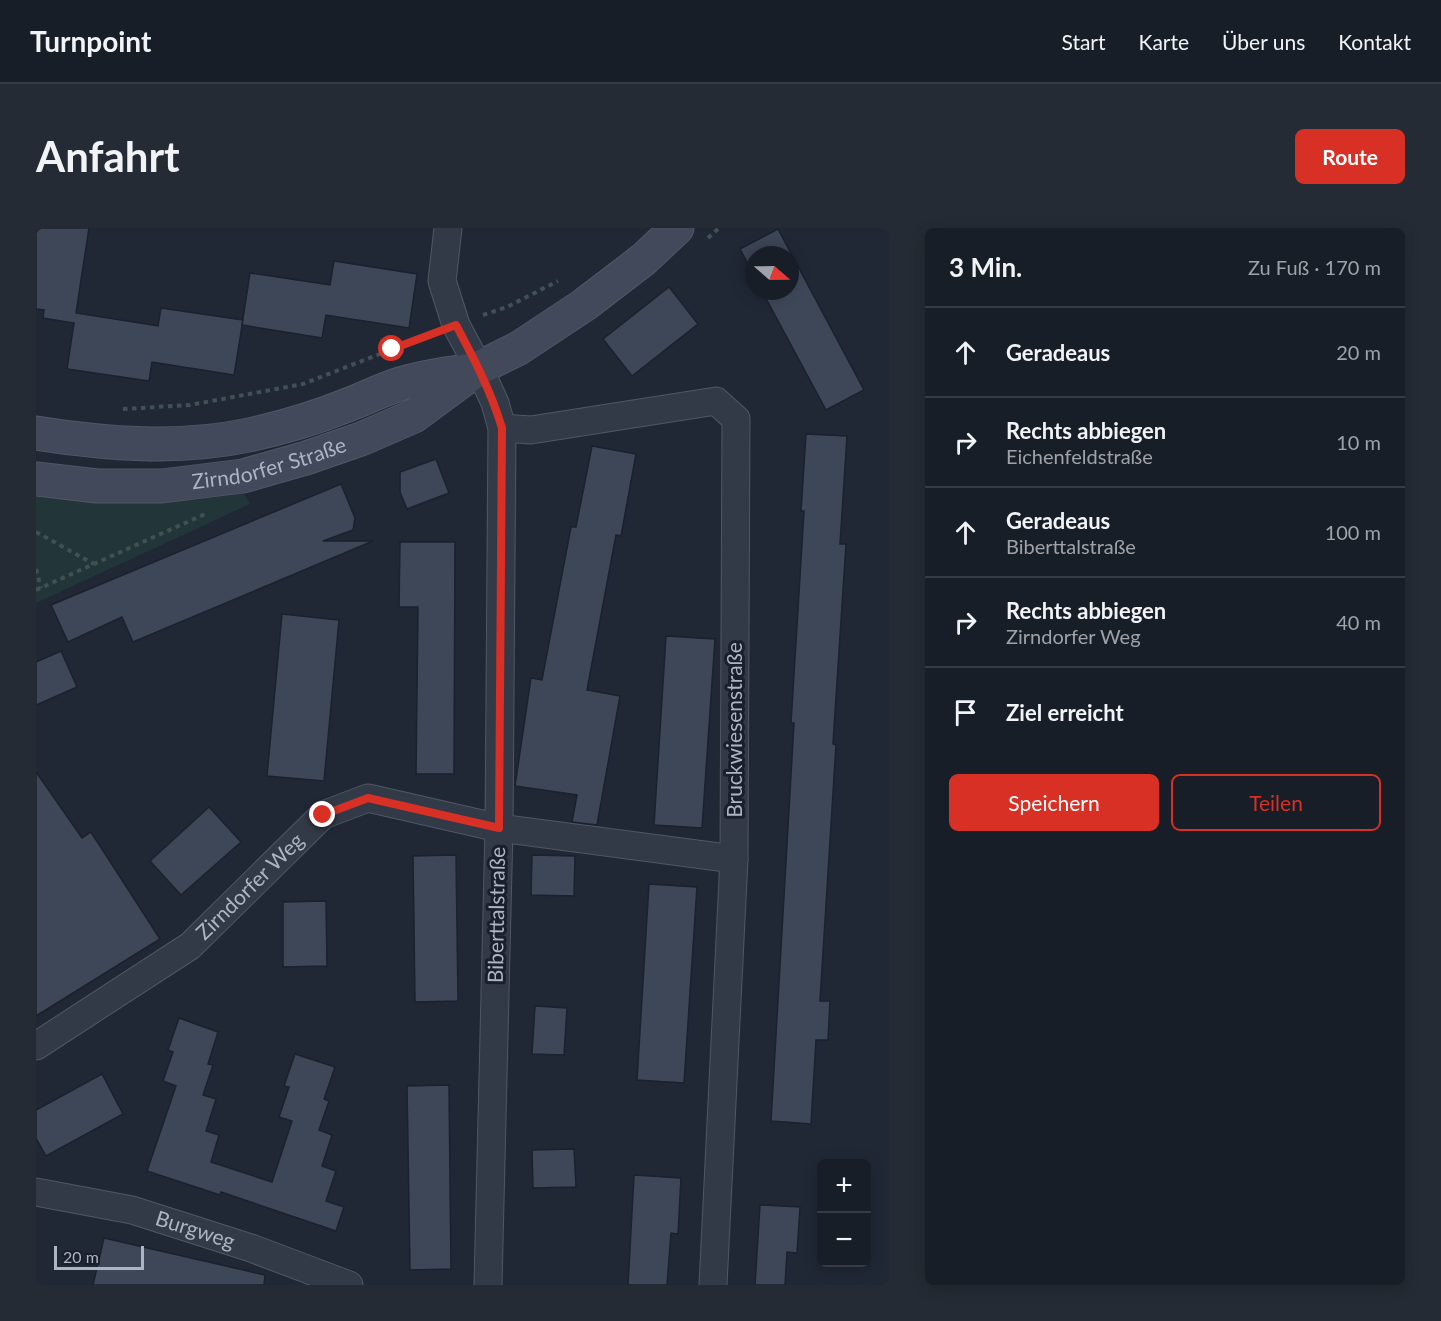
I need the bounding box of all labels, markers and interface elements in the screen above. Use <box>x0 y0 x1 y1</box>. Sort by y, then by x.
text: Turnpoint <box>30 24 151 58</box>
text: Start <box>1061 29 1106 54</box>
text: Karte <box>1139 29 1189 54</box>
text: Über uns <box>1222 29 1305 54</box>
text: Kontakt <box>1338 29 1411 54</box>
button: Route <box>1295 129 1405 184</box>
text: Anfahrt <box>36 131 180 181</box>
north arrow <box>745 246 799 300</box>
text: 3 Min. <box>949 251 1022 283</box>
text: Zu Fuß · 170 m <box>1248 255 1381 279</box>
route start <box>378 335 404 361</box>
icon: ahead <box>949 336 982 369</box>
text: Geradeaus <box>1006 339 1110 366</box>
text: 20 m <box>1336 340 1381 364</box>
text: Rechts abbiegen <box>1006 417 1166 444</box>
icon: right <box>949 426 982 459</box>
text: 10 m <box>1336 430 1381 454</box>
street label: Zirndorfer Straße <box>190 431 349 493</box>
text: Eichenfeldstraße <box>1006 444 1153 468</box>
text: Geradeaus <box>1006 507 1110 534</box>
icon: ahead <box>949 516 982 549</box>
text: 100 m <box>1325 520 1381 544</box>
text: Biberttalstraße <box>1006 534 1136 558</box>
text: Rechts abbiegen <box>1006 597 1166 624</box>
icon: right <box>949 606 982 639</box>
text: 40 m <box>1336 610 1381 634</box>
text: Zirndorfer Weg <box>1006 624 1141 648</box>
street label: Bruckwiesenstraße <box>721 642 746 818</box>
icon: arrive <box>949 696 982 729</box>
text: Ziel erreicht <box>1006 699 1124 726</box>
button: Speichern <box>949 774 1159 831</box>
button: Teilen <box>1171 774 1381 831</box>
route end <box>309 801 335 827</box>
street label: Zirndorfer Weg <box>190 827 308 944</box>
street label: Biberttalstraße <box>482 847 509 983</box>
map controls <box>817 1159 871 1267</box>
button: + <box>817 1159 871 1213</box>
street label: Burgweg <box>153 1204 238 1253</box>
button: − <box>817 1213 871 1267</box>
scale bar <box>54 1243 144 1270</box>
text: 20 m <box>63 1247 99 1266</box>

